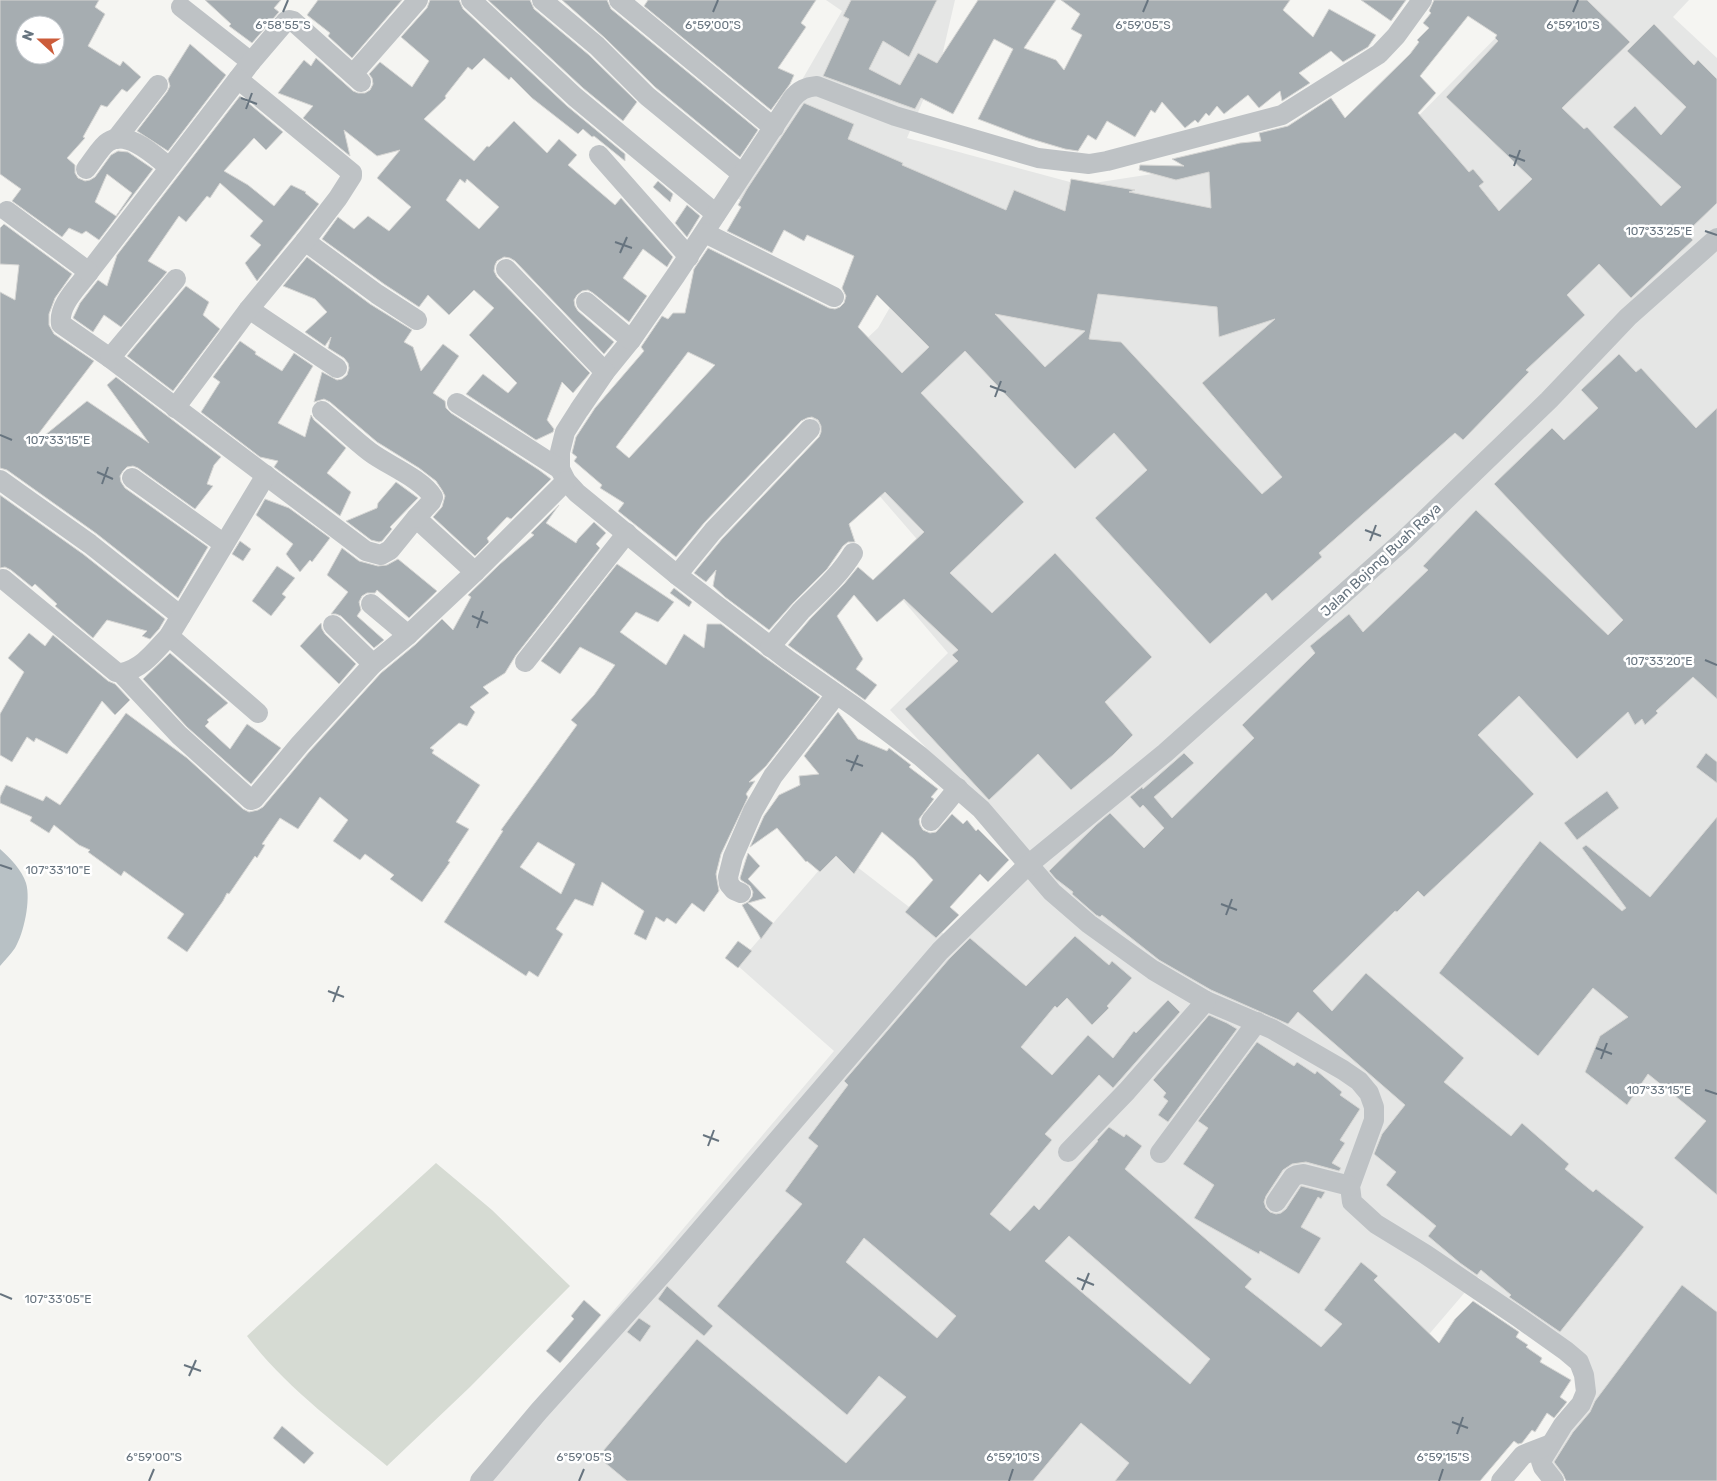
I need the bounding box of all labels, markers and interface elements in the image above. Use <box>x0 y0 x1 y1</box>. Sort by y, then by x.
north arrow <box>15 15 65 65</box>
text: 6°58'55"S <box>255 18 311 32</box>
text: 6°59'00"S <box>685 18 741 32</box>
text: 6°59'05"S <box>1115 18 1171 32</box>
text: 6°59'10"S <box>1546 18 1600 32</box>
text: N <box>19 28 38 43</box>
text: 107°33'25"E <box>1626 224 1692 238</box>
text: 107°33'15"E <box>26 433 90 447</box>
street label: Jalan Bojong Buah Raya <box>1317 500 1445 620</box>
text: 107°33'20"E <box>1625 654 1693 668</box>
text: 107°33'10"E <box>25 863 91 877</box>
text: 107°33'15"E <box>1627 1083 1691 1097</box>
text: 107°33'05"E <box>24 1292 92 1306</box>
text: 6°59'00"S <box>126 1450 182 1464</box>
text: 6°59'05"S <box>556 1450 612 1464</box>
text: 6°59'10"S <box>986 1450 1040 1464</box>
text: 6°59'15"S <box>1417 1450 1469 1464</box>

